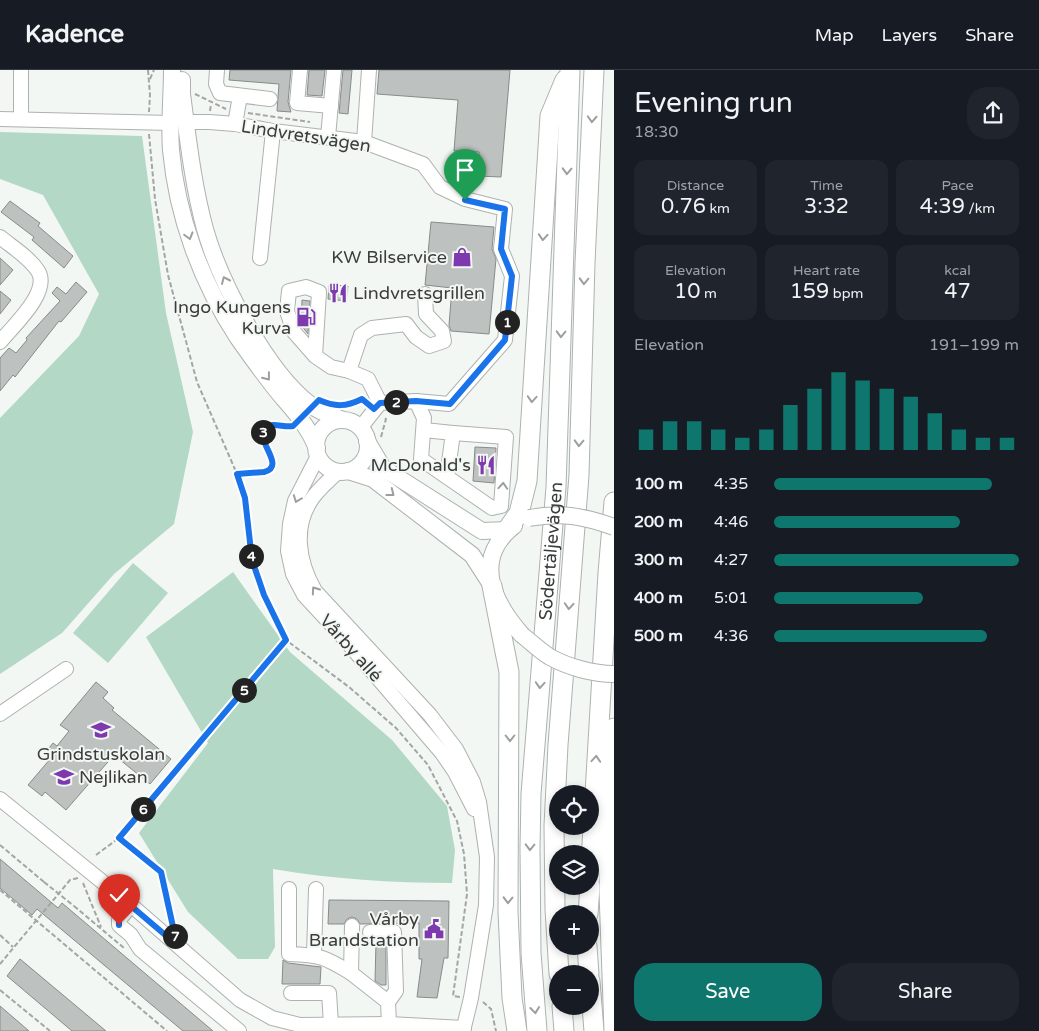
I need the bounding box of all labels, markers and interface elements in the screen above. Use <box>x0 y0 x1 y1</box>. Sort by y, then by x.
text: Kadence <box>25 20 124 49</box>
text: Map <box>815 24 854 46</box>
text: Layers <box>882 24 937 46</box>
text: Share <box>965 24 1014 46</box>
text: Evening run <box>634 86 793 120</box>
button: share <box>967 87 1019 139</box>
street label: Lindvretsvägen <box>240 115 372 157</box>
one-way arrow <box>586 115 597 123</box>
text: 18:30 <box>634 122 678 142</box>
pin <box>444 149 486 200</box>
icon: arrive <box>451 156 479 184</box>
one-way arrow <box>561 167 572 175</box>
text: Distance <box>667 177 724 194</box>
text: Time <box>810 177 843 194</box>
text: Pace <box>941 177 974 194</box>
text: 0.76 <box>661 194 706 219</box>
text: 3:32 <box>804 194 849 219</box>
text: 4:39 <box>920 194 965 219</box>
text: km <box>706 200 730 217</box>
text: /km <box>965 200 995 217</box>
one-way arrow <box>183 231 193 239</box>
one-way arrow <box>537 233 548 241</box>
place label: KW Bilservice <box>331 246 447 268</box>
shop icon: KW Bilservice <box>451 246 473 268</box>
text: Elevation <box>665 262 726 279</box>
text: Heart rate <box>793 262 860 279</box>
text: kcal <box>944 262 971 279</box>
one-way arrow <box>221 276 231 285</box>
one-way arrow <box>579 277 590 285</box>
text: 10 <box>674 279 700 304</box>
text: 159 <box>790 279 829 304</box>
text: 47 <box>944 279 971 304</box>
restaurant icon: Lindvretsgrillen <box>327 282 349 304</box>
place label: Lindvretsgrillen <box>353 282 485 304</box>
text: m <box>700 285 717 302</box>
text: bpm <box>829 285 863 302</box>
place label: Ingo Kungens Kurva <box>173 296 291 339</box>
fuel station icon: Ingo Kungens Kurva <box>295 306 317 328</box>
pin: 1 <box>494 310 520 334</box>
text: 1 <box>503 314 512 331</box>
one-way arrow <box>556 330 566 338</box>
text: Elevation <box>634 335 704 355</box>
text: 191–199 m <box>929 335 1019 355</box>
one-way arrow <box>261 371 270 381</box>
pin: 2 <box>384 390 408 414</box>
text: 2 <box>392 394 401 411</box>
one-way arrow <box>527 396 538 404</box>
pin: 3 <box>250 420 276 444</box>
text: 3 <box>259 424 268 441</box>
one-way arrow <box>574 440 585 448</box>
place label: McDonald's <box>371 454 471 476</box>
restaurant icon: McDonald's <box>475 454 497 476</box>
text: 100 m <box>634 474 683 494</box>
text: 4:35 <box>714 474 748 494</box>
street label: Södertäljevägen <box>534 481 567 621</box>
one-way arrow <box>497 482 508 490</box>
one-way arrow <box>385 487 394 495</box>
one-way arrow <box>293 494 303 503</box>
text: 200 m <box>634 512 683 532</box>
text: 4:46 <box>714 512 748 532</box>
pin: 4 <box>238 544 264 568</box>
text: 4 <box>247 548 256 565</box>
text: 300 m <box>634 550 683 570</box>
text: 4:27 <box>714 550 748 570</box>
one-way arrow <box>312 586 321 596</box>
text: 400 m <box>634 588 683 608</box>
text: 5:01 <box>714 588 748 608</box>
one-way arrow <box>563 602 574 610</box>
street label: Vårby allé <box>315 610 387 686</box>
text: 500 m <box>634 626 683 646</box>
text: 4:36 <box>714 626 748 646</box>
pin: 5 <box>232 678 256 702</box>
text: 5 <box>240 682 249 699</box>
one-way arrow <box>535 682 546 690</box>
school or university icon: Grindstuskolan <box>90 719 112 741</box>
one-way arrow <box>505 734 515 742</box>
place label: Grindstuskolan <box>37 743 165 765</box>
one-way arrow <box>591 755 602 763</box>
school or university icon: Nejlikan <box>53 766 75 788</box>
place label: Nejlikan <box>79 766 148 788</box>
map controls <box>549 785 599 1015</box>
button: locate <box>549 785 599 835</box>
pin: 6 <box>130 796 156 822</box>
text: 6 <box>139 801 148 818</box>
one-way arrow <box>525 844 535 852</box>
button: layers <box>549 845 599 895</box>
pin <box>98 874 140 925</box>
icon: check <box>105 881 133 909</box>
one-way arrow <box>503 897 513 905</box>
button: + <box>549 905 599 955</box>
place label: Vårby Brandstation <box>309 908 419 951</box>
public building icon: Vårby Brandstation <box>423 918 445 940</box>
pin: 7 <box>162 924 188 948</box>
text: 7 <box>171 928 180 945</box>
button: Save <box>634 963 822 1021</box>
button: Share <box>832 963 1019 1021</box>
button: − <box>549 965 599 1015</box>
one-way arrow <box>529 1006 540 1014</box>

